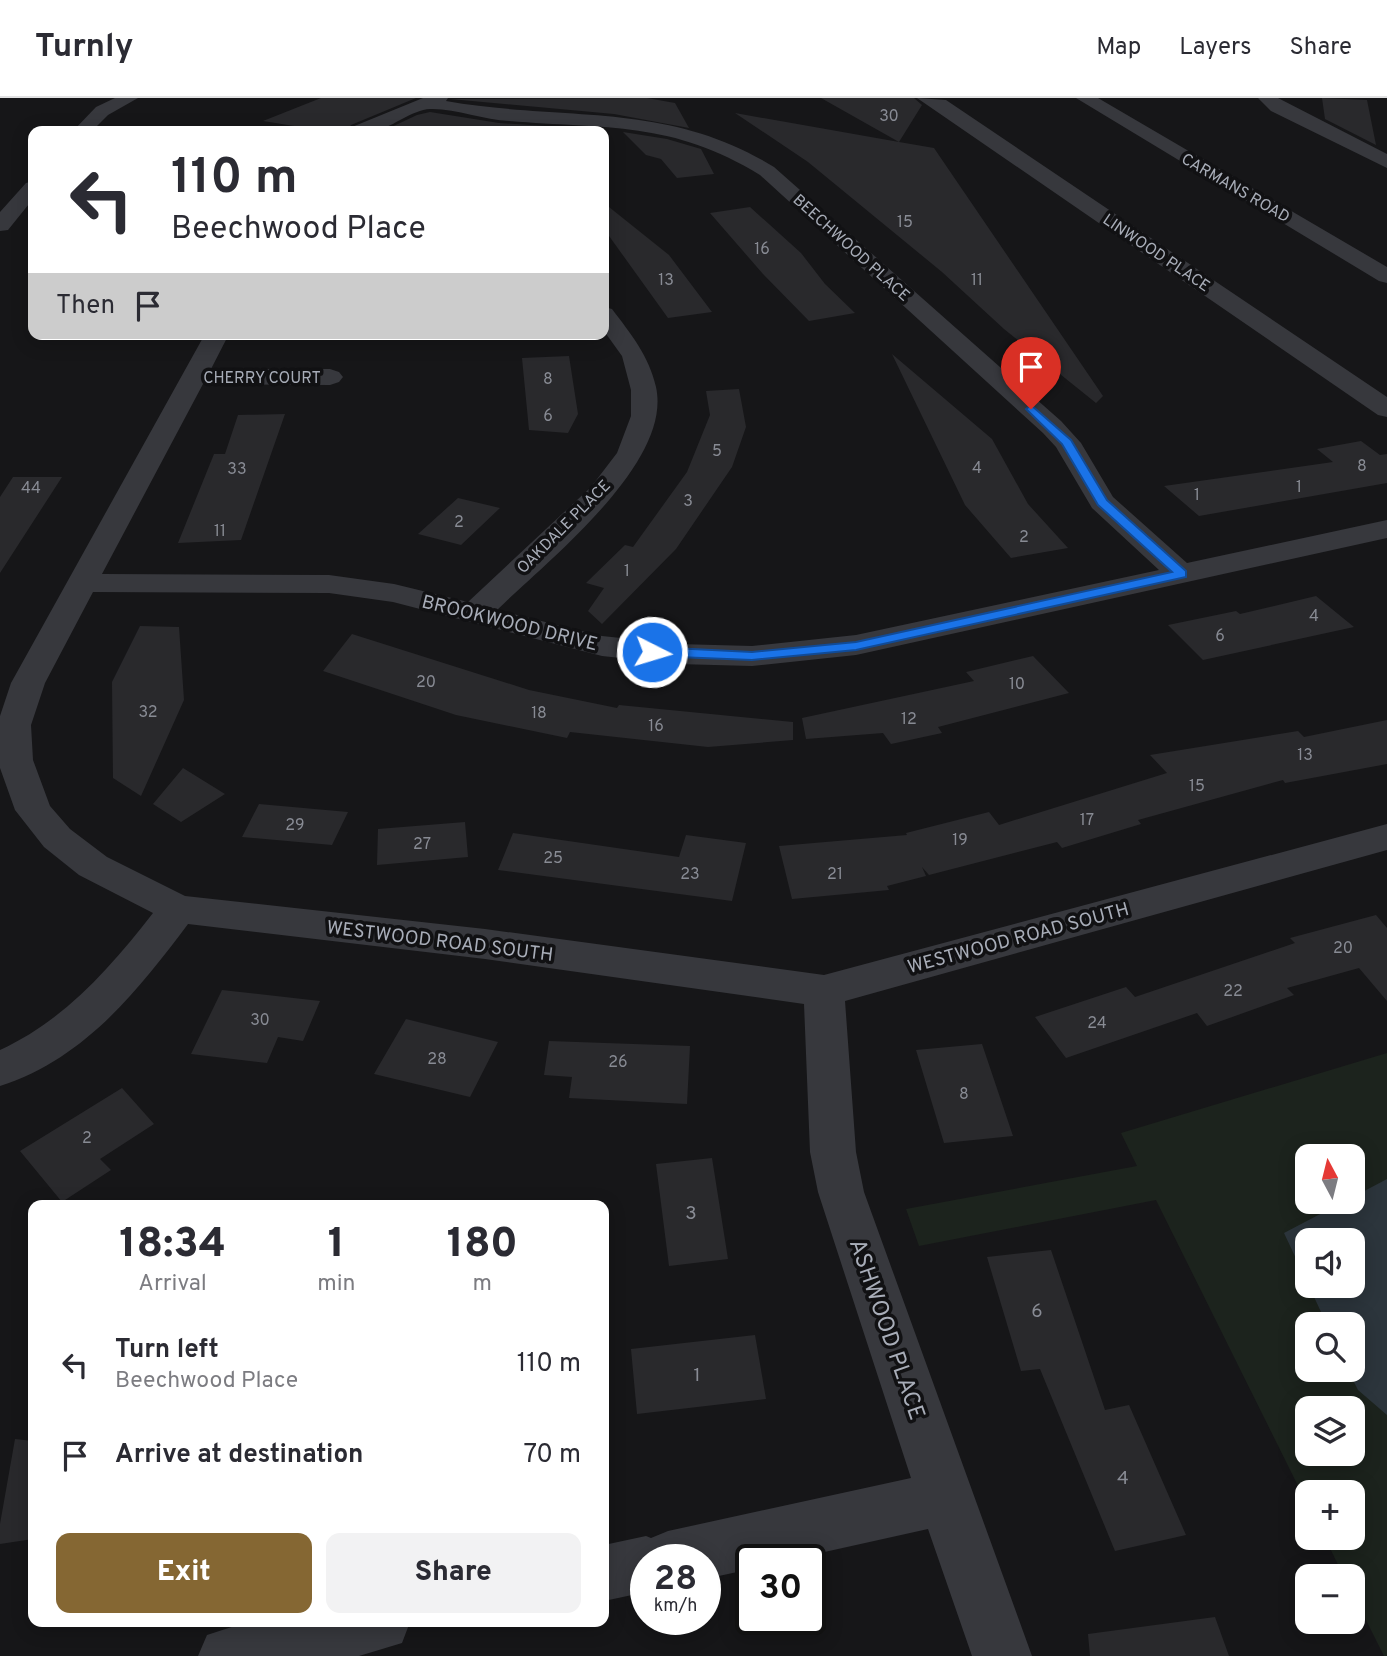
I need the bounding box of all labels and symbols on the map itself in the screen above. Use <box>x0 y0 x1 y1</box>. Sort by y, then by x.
house number: 30 <box>879 107 899 127</box>
street label: CARMANS ROAD <box>1177 150 1293 228</box>
street label: BEECHWOOD PLACE <box>788 191 913 306</box>
street label: LINWOOD PLACE <box>1098 210 1213 297</box>
house number: 15 <box>897 213 913 233</box>
house number: 16 <box>754 240 770 260</box>
house number: 13 <box>658 271 674 291</box>
house number: 11 <box>971 271 983 291</box>
pin <box>1001 337 1061 409</box>
street label: CHERRY COURT <box>203 369 321 389</box>
house number: 8 <box>543 370 553 390</box>
house number: 6 <box>543 407 553 427</box>
house number: 5 <box>712 442 722 462</box>
house number: 8 <box>1357 457 1367 477</box>
house number: 4 <box>972 459 982 479</box>
house number: 33 <box>227 460 247 480</box>
street label: OAKDALE PLACE <box>513 476 615 578</box>
house number: 1 <box>1296 478 1302 498</box>
house number: 44 <box>21 479 41 499</box>
house number: 1 <box>1194 486 1200 506</box>
house number: 3 <box>683 492 693 512</box>
house number: 2 <box>454 513 464 533</box>
house number: 11 <box>214 522 226 542</box>
house number: 2 <box>1019 528 1029 548</box>
house number: 1 <box>624 562 630 582</box>
street label: BROOKWOOD DRIVE <box>419 590 600 657</box>
house number: 4 <box>1309 607 1319 627</box>
position arrow <box>615 615 689 689</box>
house number: 6 <box>1215 627 1225 647</box>
house number: 20 <box>416 673 436 693</box>
house number: 10 <box>1009 675 1025 695</box>
house number: 32 <box>138 703 158 723</box>
house number: 18 <box>531 704 547 724</box>
house number: 12 <box>901 710 917 730</box>
house number: 16 <box>648 717 664 737</box>
house number: 13 <box>1297 746 1313 766</box>
house number: 15 <box>1189 777 1205 797</box>
house number: 17 <box>1080 811 1094 831</box>
house number: 29 <box>285 816 305 836</box>
house number: 19 <box>952 831 968 851</box>
house number: 27 <box>413 835 431 855</box>
house number: 25 <box>543 849 563 869</box>
house number: 23 <box>680 865 700 885</box>
house number: 21 <box>827 865 843 885</box>
street label: WESTWOOD ROAD SOUTH <box>905 898 1132 980</box>
street label: WESTWOOD ROAD SOUTH <box>325 916 554 968</box>
house number: 20 <box>1333 939 1353 959</box>
house number: 22 <box>1223 982 1243 1002</box>
house number: 30 <box>250 1011 270 1031</box>
house number: 24 <box>1087 1014 1107 1034</box>
house number: 28 <box>427 1050 447 1070</box>
house number: 26 <box>608 1053 628 1073</box>
house number: 8 <box>959 1085 969 1105</box>
house number: 2 <box>82 1129 92 1149</box>
north arrow <box>1295 1144 1365 1214</box>
house number: 3 <box>685 1202 697 1226</box>
street label: ASHWOOD PLACE <box>841 1236 930 1424</box>
house number: 6 <box>1031 1300 1043 1324</box>
house number: 1 <box>693 1364 701 1388</box>
house number: 4 <box>1117 1467 1129 1491</box>
speed limit sign: 30 <box>735 1544 826 1635</box>

